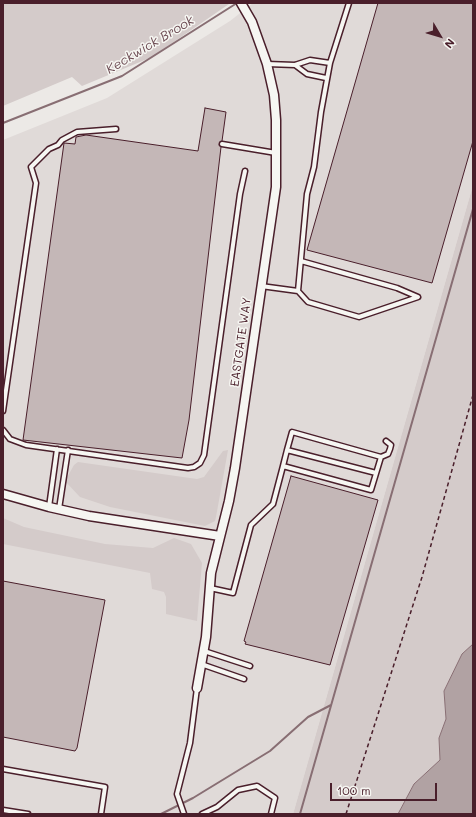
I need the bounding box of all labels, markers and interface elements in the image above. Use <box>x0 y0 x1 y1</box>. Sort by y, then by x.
water label: Keckwick Brook <box>103 13 197 77</box>
north arrow <box>420 16 460 56</box>
text: N <box>441 36 458 52</box>
street label: EASTGATE WAY <box>228 296 254 388</box>
scale bar <box>332 775 439 801</box>
text: 100 m <box>337 782 371 798</box>

